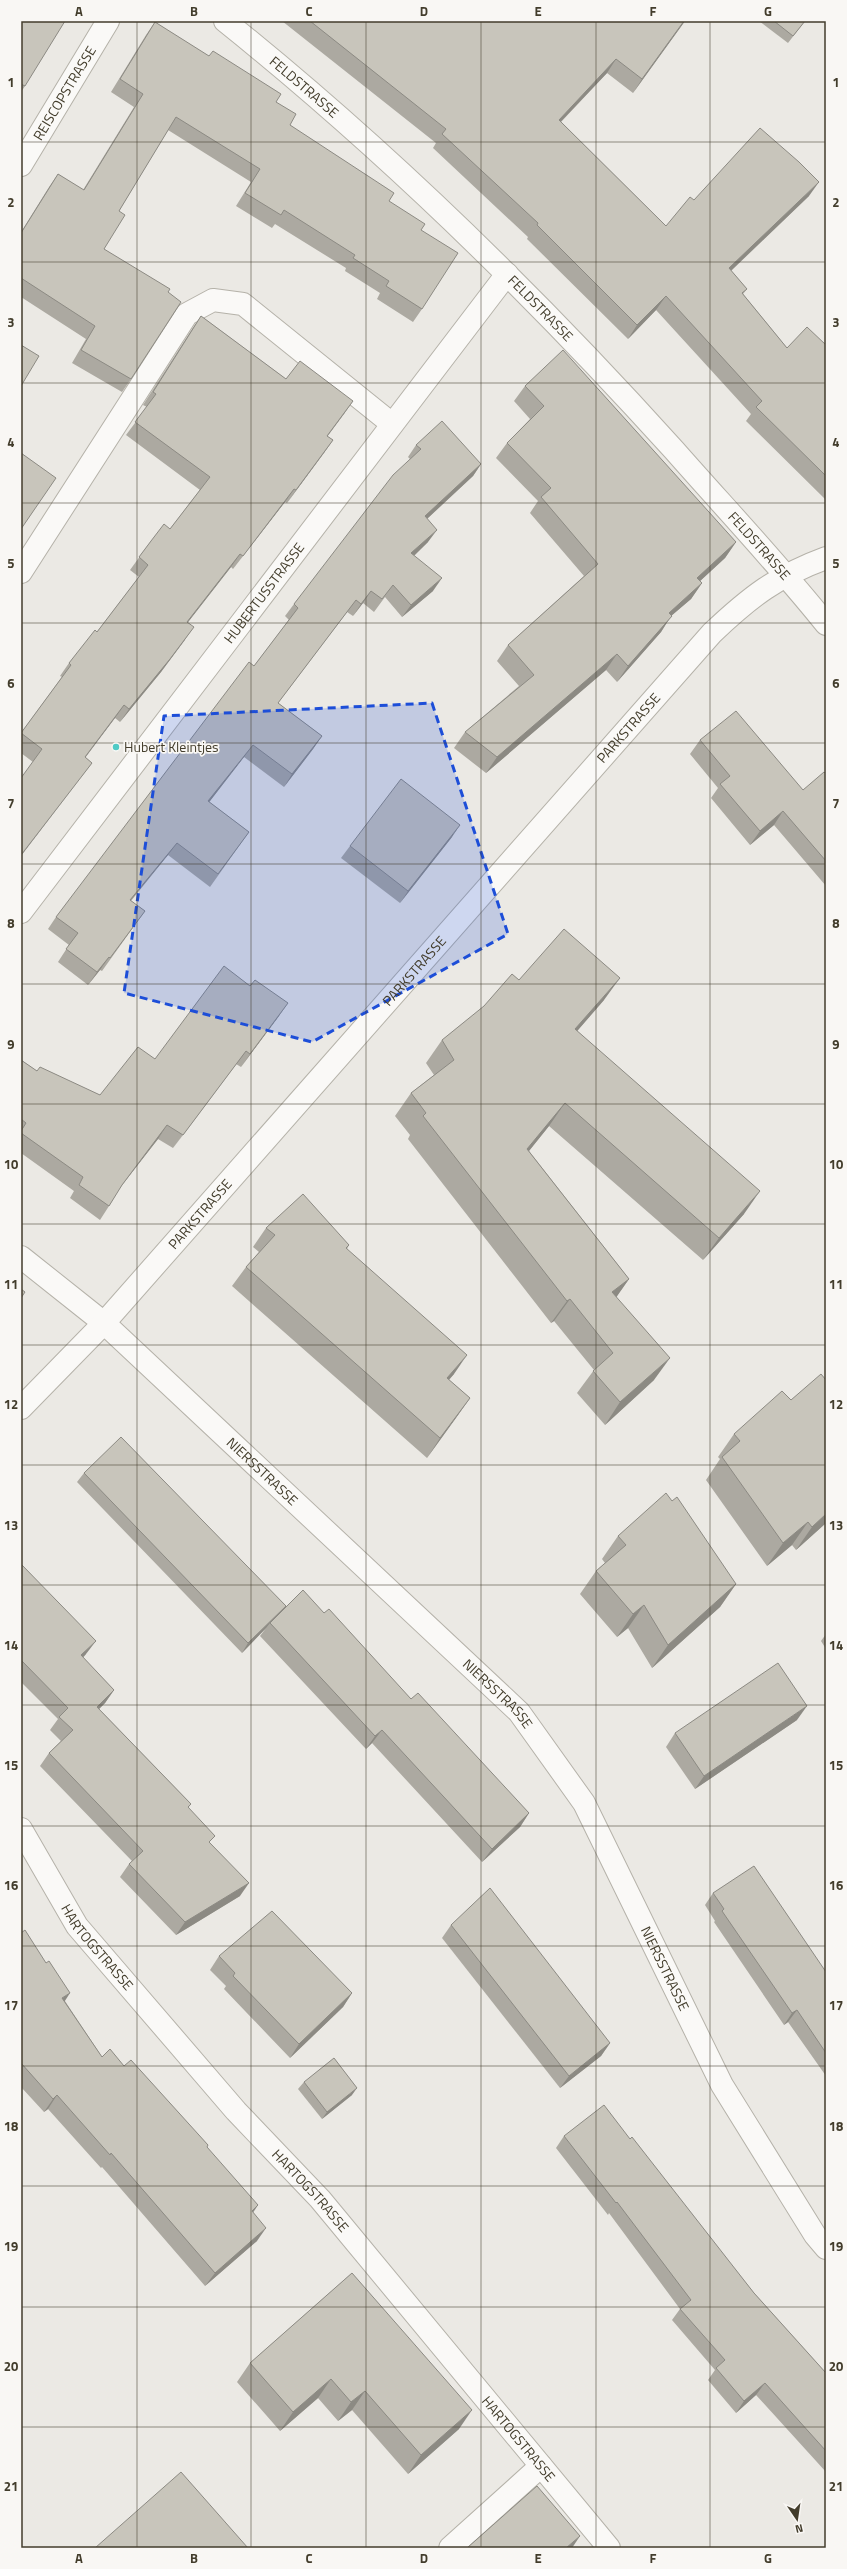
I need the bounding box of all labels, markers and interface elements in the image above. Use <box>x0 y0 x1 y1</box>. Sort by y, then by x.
text: A <box>75 1 83 21</box>
text: B <box>190 1 198 21</box>
text: C <box>305 1 313 21</box>
text: D <box>420 1 428 21</box>
text: E <box>534 1 542 21</box>
text: F <box>650 1 657 21</box>
text: G <box>764 1 772 21</box>
street label: REISCOPSTRASSE <box>27 41 101 144</box>
street label: FELDSTRASSE <box>265 51 344 122</box>
text: 1 <box>7 72 15 92</box>
text: 1 <box>832 72 840 92</box>
text: 2 <box>7 192 15 212</box>
text: 2 <box>832 192 840 212</box>
street label: FELDSTRASSE <box>503 270 579 346</box>
text: 3 <box>7 312 15 332</box>
text: 3 <box>832 312 840 332</box>
text: 4 <box>7 432 15 452</box>
text: 4 <box>832 432 840 452</box>
street label: FELDSTRASSE <box>724 506 796 585</box>
street label: HUBERTUSSTRASSE <box>218 538 309 648</box>
text: 5 <box>7 553 15 573</box>
text: 5 <box>832 553 840 573</box>
text: 6 <box>7 673 15 693</box>
text: 6 <box>832 673 840 693</box>
street label: PARKSTRASSE <box>591 688 665 767</box>
place label: Hubert Kleintjes <box>124 736 219 757</box>
marker: Hubert Kleintjes <box>111 742 121 752</box>
text: 7 <box>7 793 15 813</box>
text: 7 <box>832 793 840 813</box>
text: 8 <box>7 913 15 933</box>
text: 8 <box>832 913 840 933</box>
street label: PARKSTRASSE <box>377 931 451 1010</box>
text: 9 <box>7 1034 15 1054</box>
text: 9 <box>832 1034 840 1054</box>
text: 10 <box>4 1154 18 1174</box>
text: 10 <box>829 1154 843 1174</box>
street label: PARKSTRASSE <box>163 1174 237 1254</box>
text: 11 <box>4 1274 18 1294</box>
text: 11 <box>829 1274 843 1294</box>
text: 12 <box>4 1394 18 1414</box>
text: 12 <box>829 1394 843 1414</box>
street label: NIERSSTRASSE <box>222 1432 303 1510</box>
text: 13 <box>4 1515 18 1535</box>
text: 13 <box>829 1515 843 1535</box>
text: 14 <box>4 1635 18 1655</box>
text: 14 <box>829 1635 843 1655</box>
street label: NIERSSTRASSE <box>458 1654 539 1733</box>
text: 15 <box>4 1755 18 1775</box>
text: 15 <box>829 1755 843 1775</box>
text: 16 <box>4 1875 18 1895</box>
text: 16 <box>829 1875 843 1895</box>
street label: HARTOGSTRASSE <box>56 1900 139 1995</box>
street label: NIERSSTRASSE <box>636 1923 695 2014</box>
text: 17 <box>4 1995 18 2015</box>
text: 17 <box>829 1995 843 2015</box>
text: 18 <box>4 2116 18 2136</box>
text: 18 <box>829 2116 843 2136</box>
street label: HARTOGSTRASSE <box>267 2144 354 2237</box>
text: 19 <box>4 2236 18 2256</box>
text: 19 <box>829 2236 843 2256</box>
text: 20 <box>4 2356 18 2376</box>
text: 20 <box>829 2356 843 2376</box>
street label: HARTOGSTRASSE <box>477 2391 561 2486</box>
text: 21 <box>4 2476 18 2496</box>
text: 21 <box>829 2476 843 2496</box>
north arrow <box>777 2499 817 2539</box>
text: N <box>794 2520 805 2537</box>
text: A <box>75 2548 83 2568</box>
text: B <box>190 2548 198 2568</box>
text: C <box>305 2548 313 2568</box>
text: D <box>420 2548 428 2568</box>
text: E <box>534 2548 542 2568</box>
text: F <box>650 2548 657 2568</box>
text: G <box>764 2548 772 2568</box>

